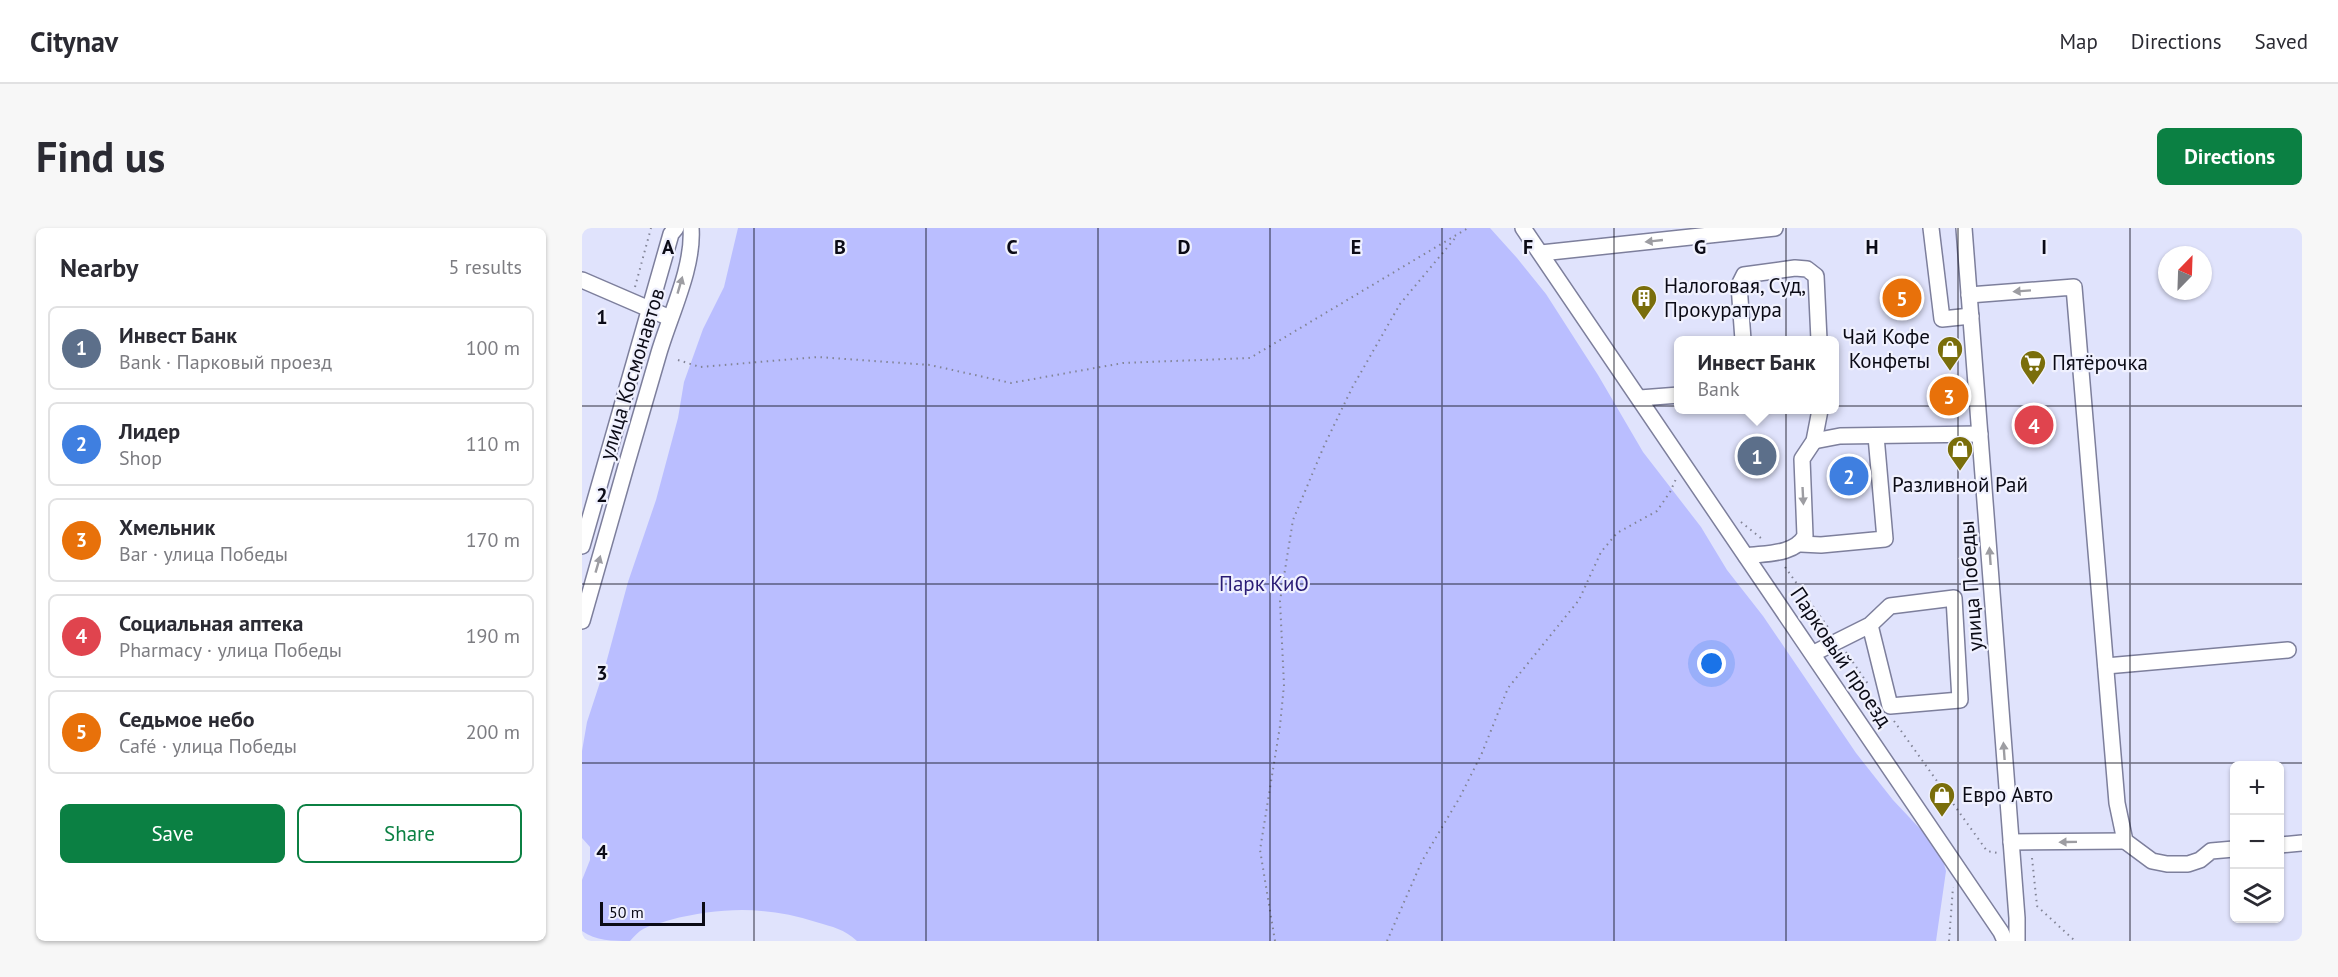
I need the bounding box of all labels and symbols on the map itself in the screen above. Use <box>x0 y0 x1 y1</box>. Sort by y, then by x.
text: A <box>662 234 675 260</box>
text: B <box>834 234 846 260</box>
text: C <box>1006 234 1018 260</box>
text: D <box>1178 234 1191 260</box>
text: E <box>1351 234 1361 260</box>
text: F <box>1523 234 1533 260</box>
text: G <box>1694 234 1706 260</box>
text: H <box>1865 234 1879 260</box>
text: I <box>2041 234 2047 260</box>
one-way arrow <box>1645 236 1664 246</box>
north arrow <box>2158 246 2212 300</box>
place label: Налоговая, Суд, Прокуратура <box>1664 272 1806 323</box>
one-way arrow <box>676 276 686 294</box>
pin: 5 <box>1882 276 1922 320</box>
building icon: Налоговая, Суд, Прокуратура <box>1629 283 1659 321</box>
street label: улица Космонавтов <box>593 285 670 463</box>
one-way arrow <box>2012 286 2031 296</box>
text: 1 <box>596 304 608 330</box>
place label: Чай Кофе Конфеты <box>1842 323 1930 374</box>
shop icon: Чай Кофе Конфеты <box>1935 334 1965 372</box>
supermarket icon: Пятёрочка <box>2018 348 2048 386</box>
place label: Пятёрочка <box>2052 349 2148 376</box>
pin: 3 <box>1930 374 1968 418</box>
pin: 4 <box>2014 402 2054 448</box>
pin: 1 <box>1738 434 1776 478</box>
shop icon: Разливной Рай <box>1945 434 1975 472</box>
pin: 2 <box>1830 454 1868 498</box>
place label: Разливной Рай <box>1892 471 2028 498</box>
text: 2 <box>596 482 608 508</box>
one-way arrow <box>1799 486 1808 505</box>
street label: улица Победы <box>1952 520 1989 652</box>
one-way arrow <box>1985 547 1994 566</box>
one-way arrow <box>594 555 603 573</box>
park label: Парк КиО <box>1219 570 1309 597</box>
street label: Парковый проезд <box>1785 582 1898 732</box>
your location <box>1697 649 1726 678</box>
text: 3 <box>596 660 608 686</box>
one-way arrow <box>2000 741 2009 760</box>
shop icon: Евро Авто <box>1927 780 1957 818</box>
place label: Евро Авто <box>1962 781 2053 808</box>
one-way arrow <box>2059 837 2078 847</box>
text: 4 <box>596 839 608 865</box>
scale bar <box>600 899 705 926</box>

